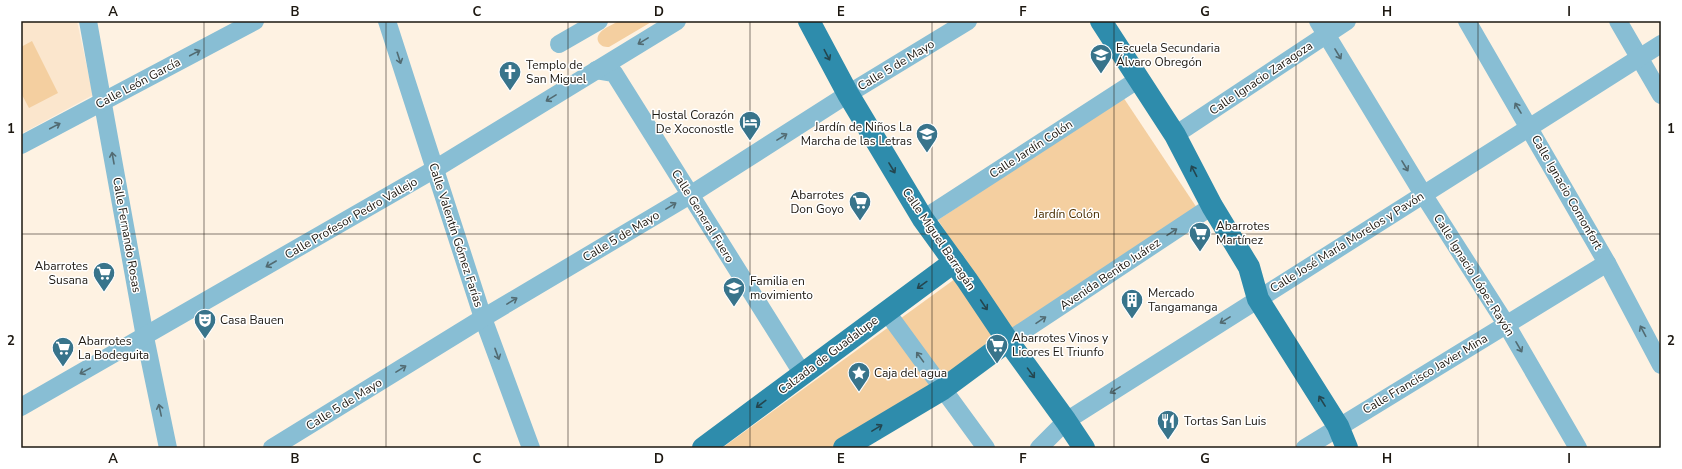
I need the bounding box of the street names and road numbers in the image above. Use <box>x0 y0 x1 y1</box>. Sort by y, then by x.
street label: Calle 5 de Mayo <box>855 36 938 94</box>
street label: Calle Ignacio Zaragoza <box>1206 37 1316 119</box>
street label: Calle León García <box>93 54 183 112</box>
street label: Calle Jardín Colón <box>986 116 1076 182</box>
street label: Calle Ignacio Comonfort <box>1528 132 1607 253</box>
street label: Calle Valentín Gómez Farías <box>425 161 487 309</box>
street label: Calle General Fuero <box>668 167 738 266</box>
street label: Calle Profesor Pedro Vallejo <box>282 173 421 263</box>
street label: Calle Fernando Rosas <box>109 176 145 294</box>
street label: Calle Miguel Barragán <box>899 185 979 293</box>
street label: Calle José María Morelos y Pavón <box>1267 188 1427 296</box>
street label: Calle 5 de Mayo <box>580 207 663 265</box>
street label: Calle Ignacio López Rayón <box>1430 211 1518 339</box>
street label: Avenida Benito Juárez <box>1057 234 1164 314</box>
street label: Calzada de Guadalupe <box>775 312 881 398</box>
street label: Calle Francisco Javier Mina <box>1360 330 1490 418</box>
street label: Calle 5 de Mayo <box>303 374 385 434</box>

